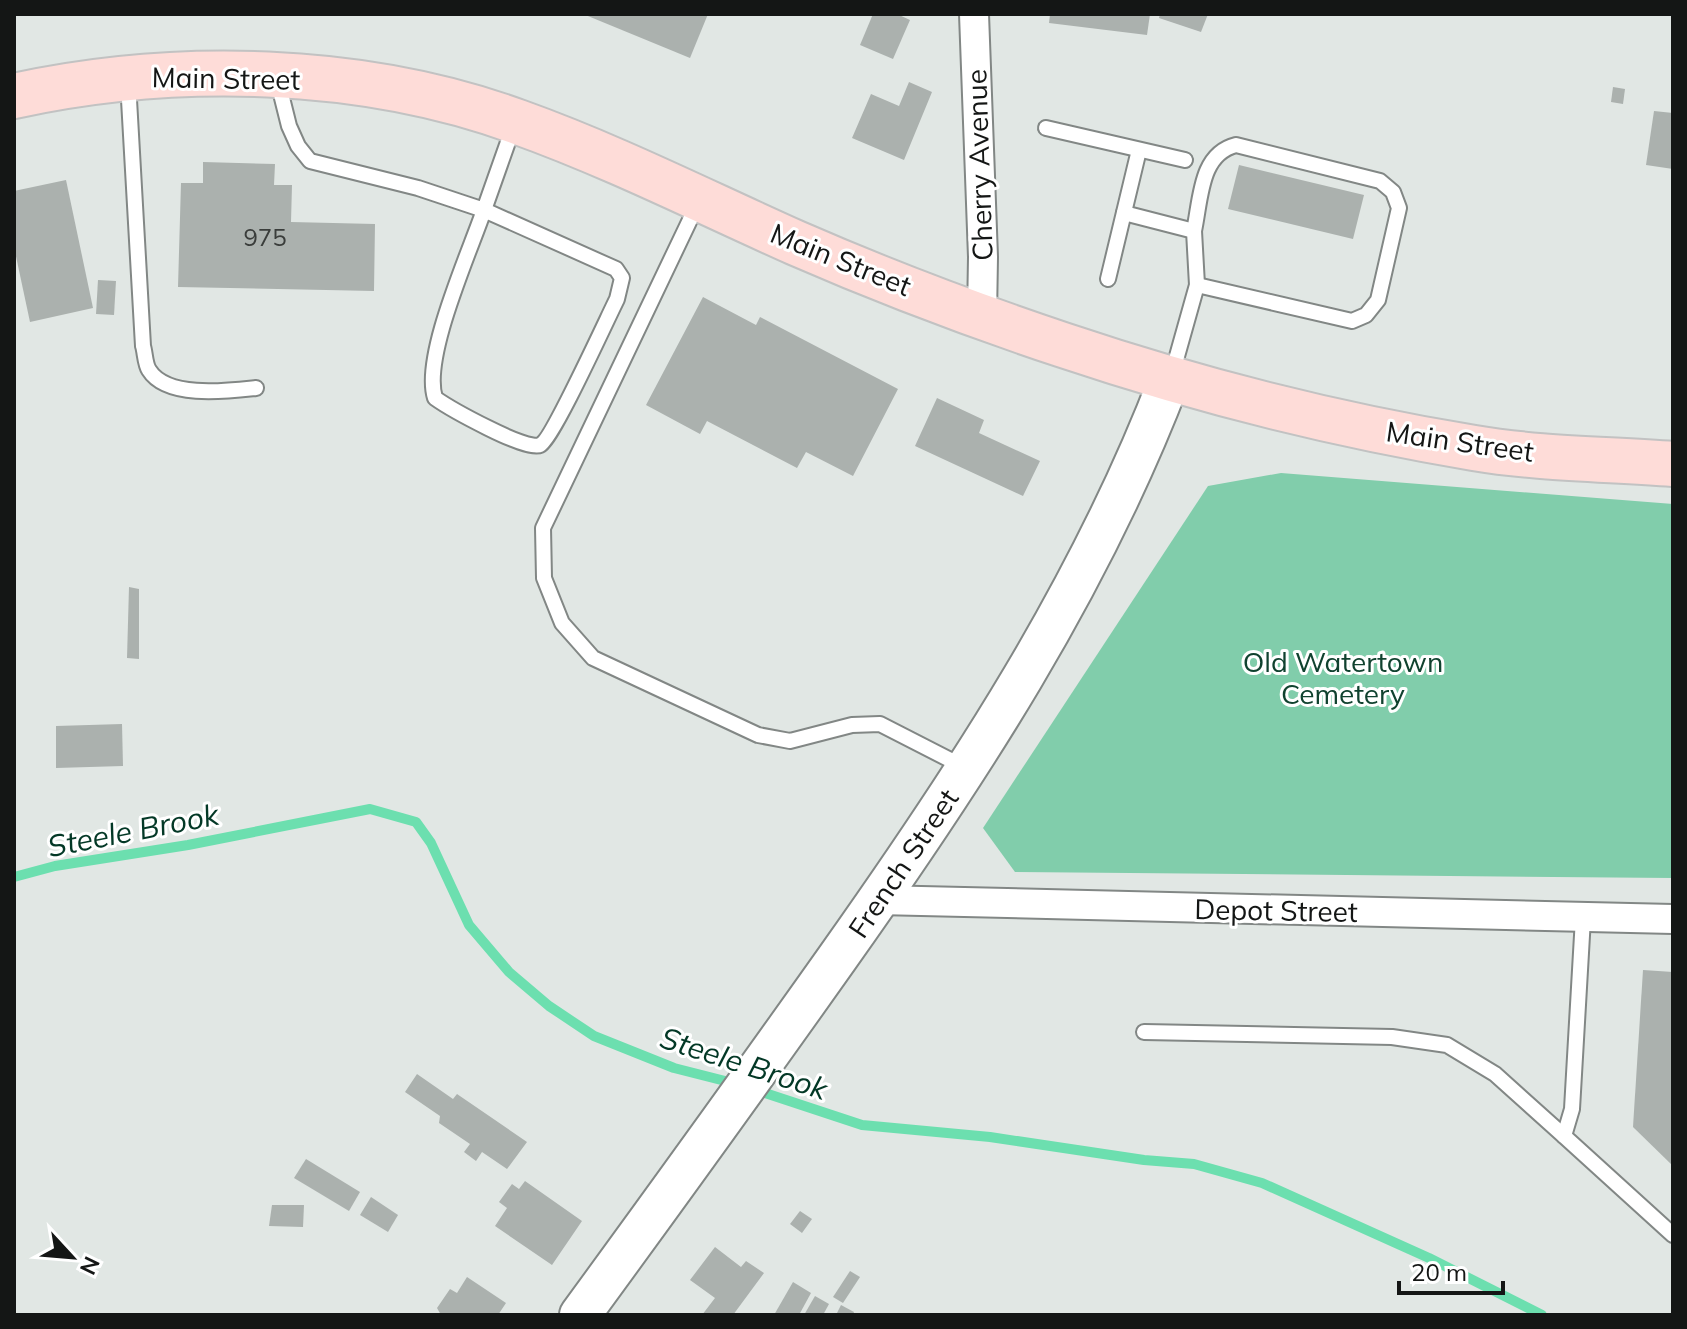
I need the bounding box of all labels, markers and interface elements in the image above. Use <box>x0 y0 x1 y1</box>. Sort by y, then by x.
street label: Main Street <box>151 59 301 97</box>
street label: Cherry Avenue <box>958 69 1000 261</box>
street label: Main Street <box>766 215 917 303</box>
house number: 975 <box>243 222 287 252</box>
street label: Main Street <box>1384 413 1536 469</box>
park label: Old Watertown Cemetery <box>1243 644 1443 711</box>
street label: French Street <box>840 782 966 944</box>
water label: Steele Brook <box>44 794 223 865</box>
street label: Depot Street <box>1194 891 1358 929</box>
water label: Steele Brook <box>656 1018 834 1108</box>
north arrow <box>32 1217 112 1297</box>
scale bar <box>1399 1245 1503 1295</box>
text: N <box>74 1252 106 1279</box>
text: 20 m <box>1411 1257 1467 1287</box>

